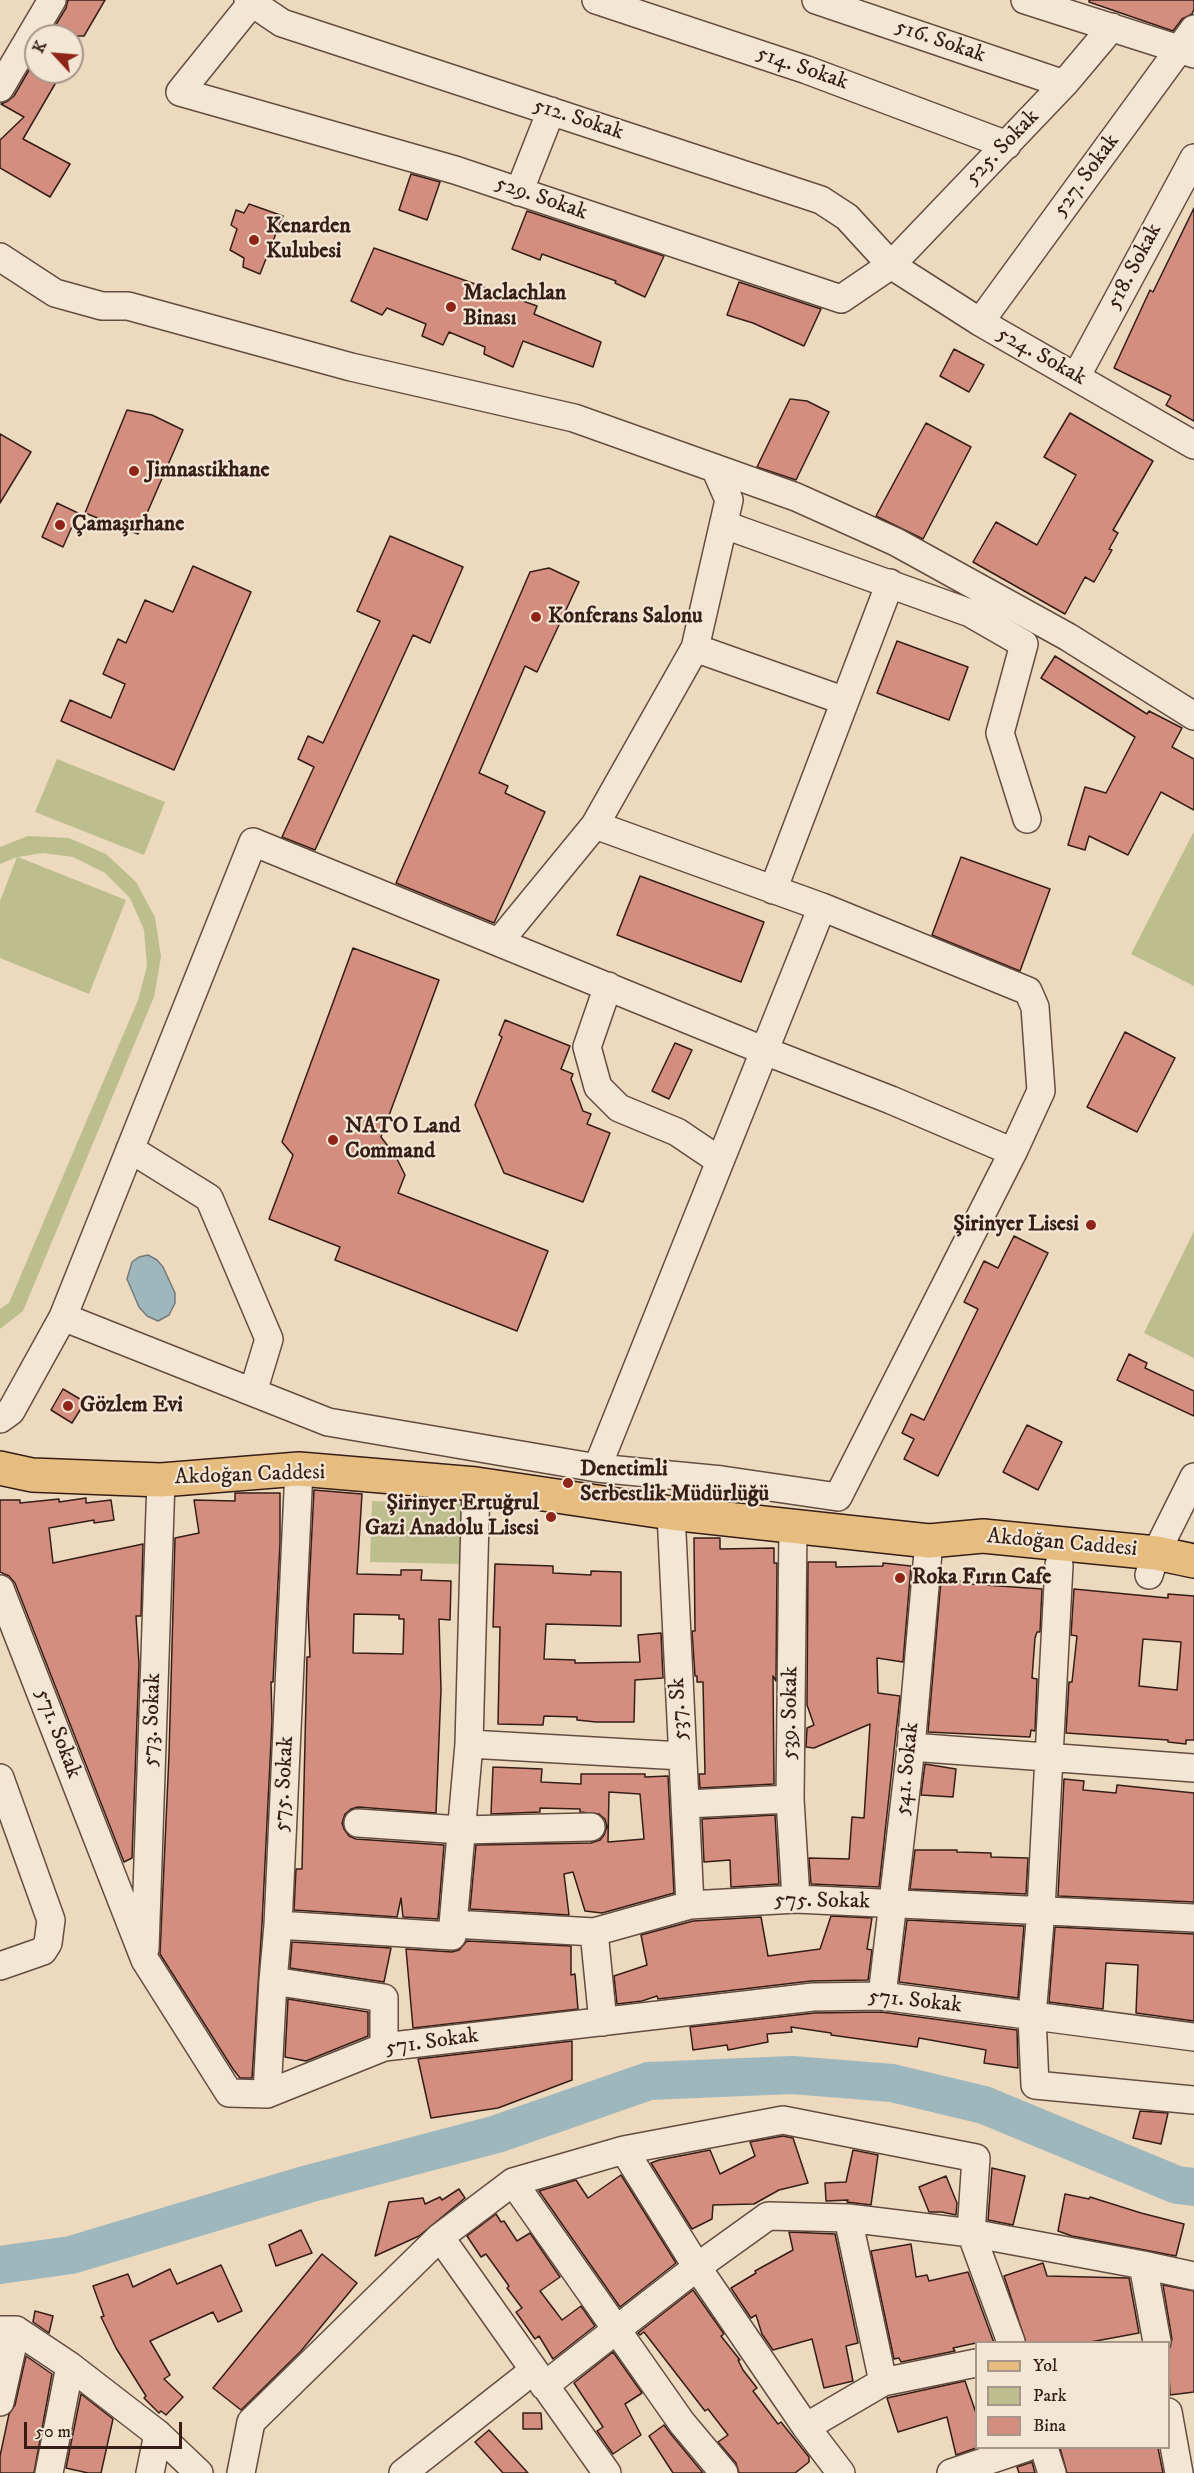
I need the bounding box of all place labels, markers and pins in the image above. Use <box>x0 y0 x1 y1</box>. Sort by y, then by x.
place label: Kenarden Kulubesi <box>266 214 351 266</box>
marker: Kenarden Kulubesi <box>247 233 261 247</box>
place label: Maclachlan Binası <box>463 281 566 332</box>
marker: Maclachlan Binası <box>444 300 458 314</box>
place label: Jimnastikhane <box>146 458 270 484</box>
marker: Jimnastikhane <box>127 464 141 478</box>
place label: Çamaşırhane <box>72 512 184 538</box>
marker: Çamaşırhane <box>53 518 67 532</box>
place label: Konferans Salonu <box>548 604 703 630</box>
marker: Konferans Salonu <box>529 610 543 624</box>
place label: NATO Land Command <box>345 1114 461 1166</box>
marker: NATO Land Command <box>326 1133 340 1147</box>
place label: Şirinyer Lisesi <box>953 1212 1079 1238</box>
marker: Şirinyer Lisesi <box>1084 1218 1098 1232</box>
place label: Gözlem Evi <box>80 1393 183 1419</box>
marker: Gözlem Evi <box>61 1399 75 1413</box>
place label: Denetimli Serbestlik Müdürlüğü <box>580 1457 769 1508</box>
marker: Denetimli Serbestlik Müdürlüğü <box>561 1476 575 1490</box>
place label: Şirinyer Ertuğrul Gazi Anadolu Lisesi <box>365 1491 539 1542</box>
marker: Şirinyer Ertuğrul Gazi Anadolu Lisesi <box>544 1510 558 1524</box>
place label: Roka Fırın Cafe <box>912 1565 1051 1591</box>
marker: Roka Fırın Cafe <box>893 1571 907 1585</box>

